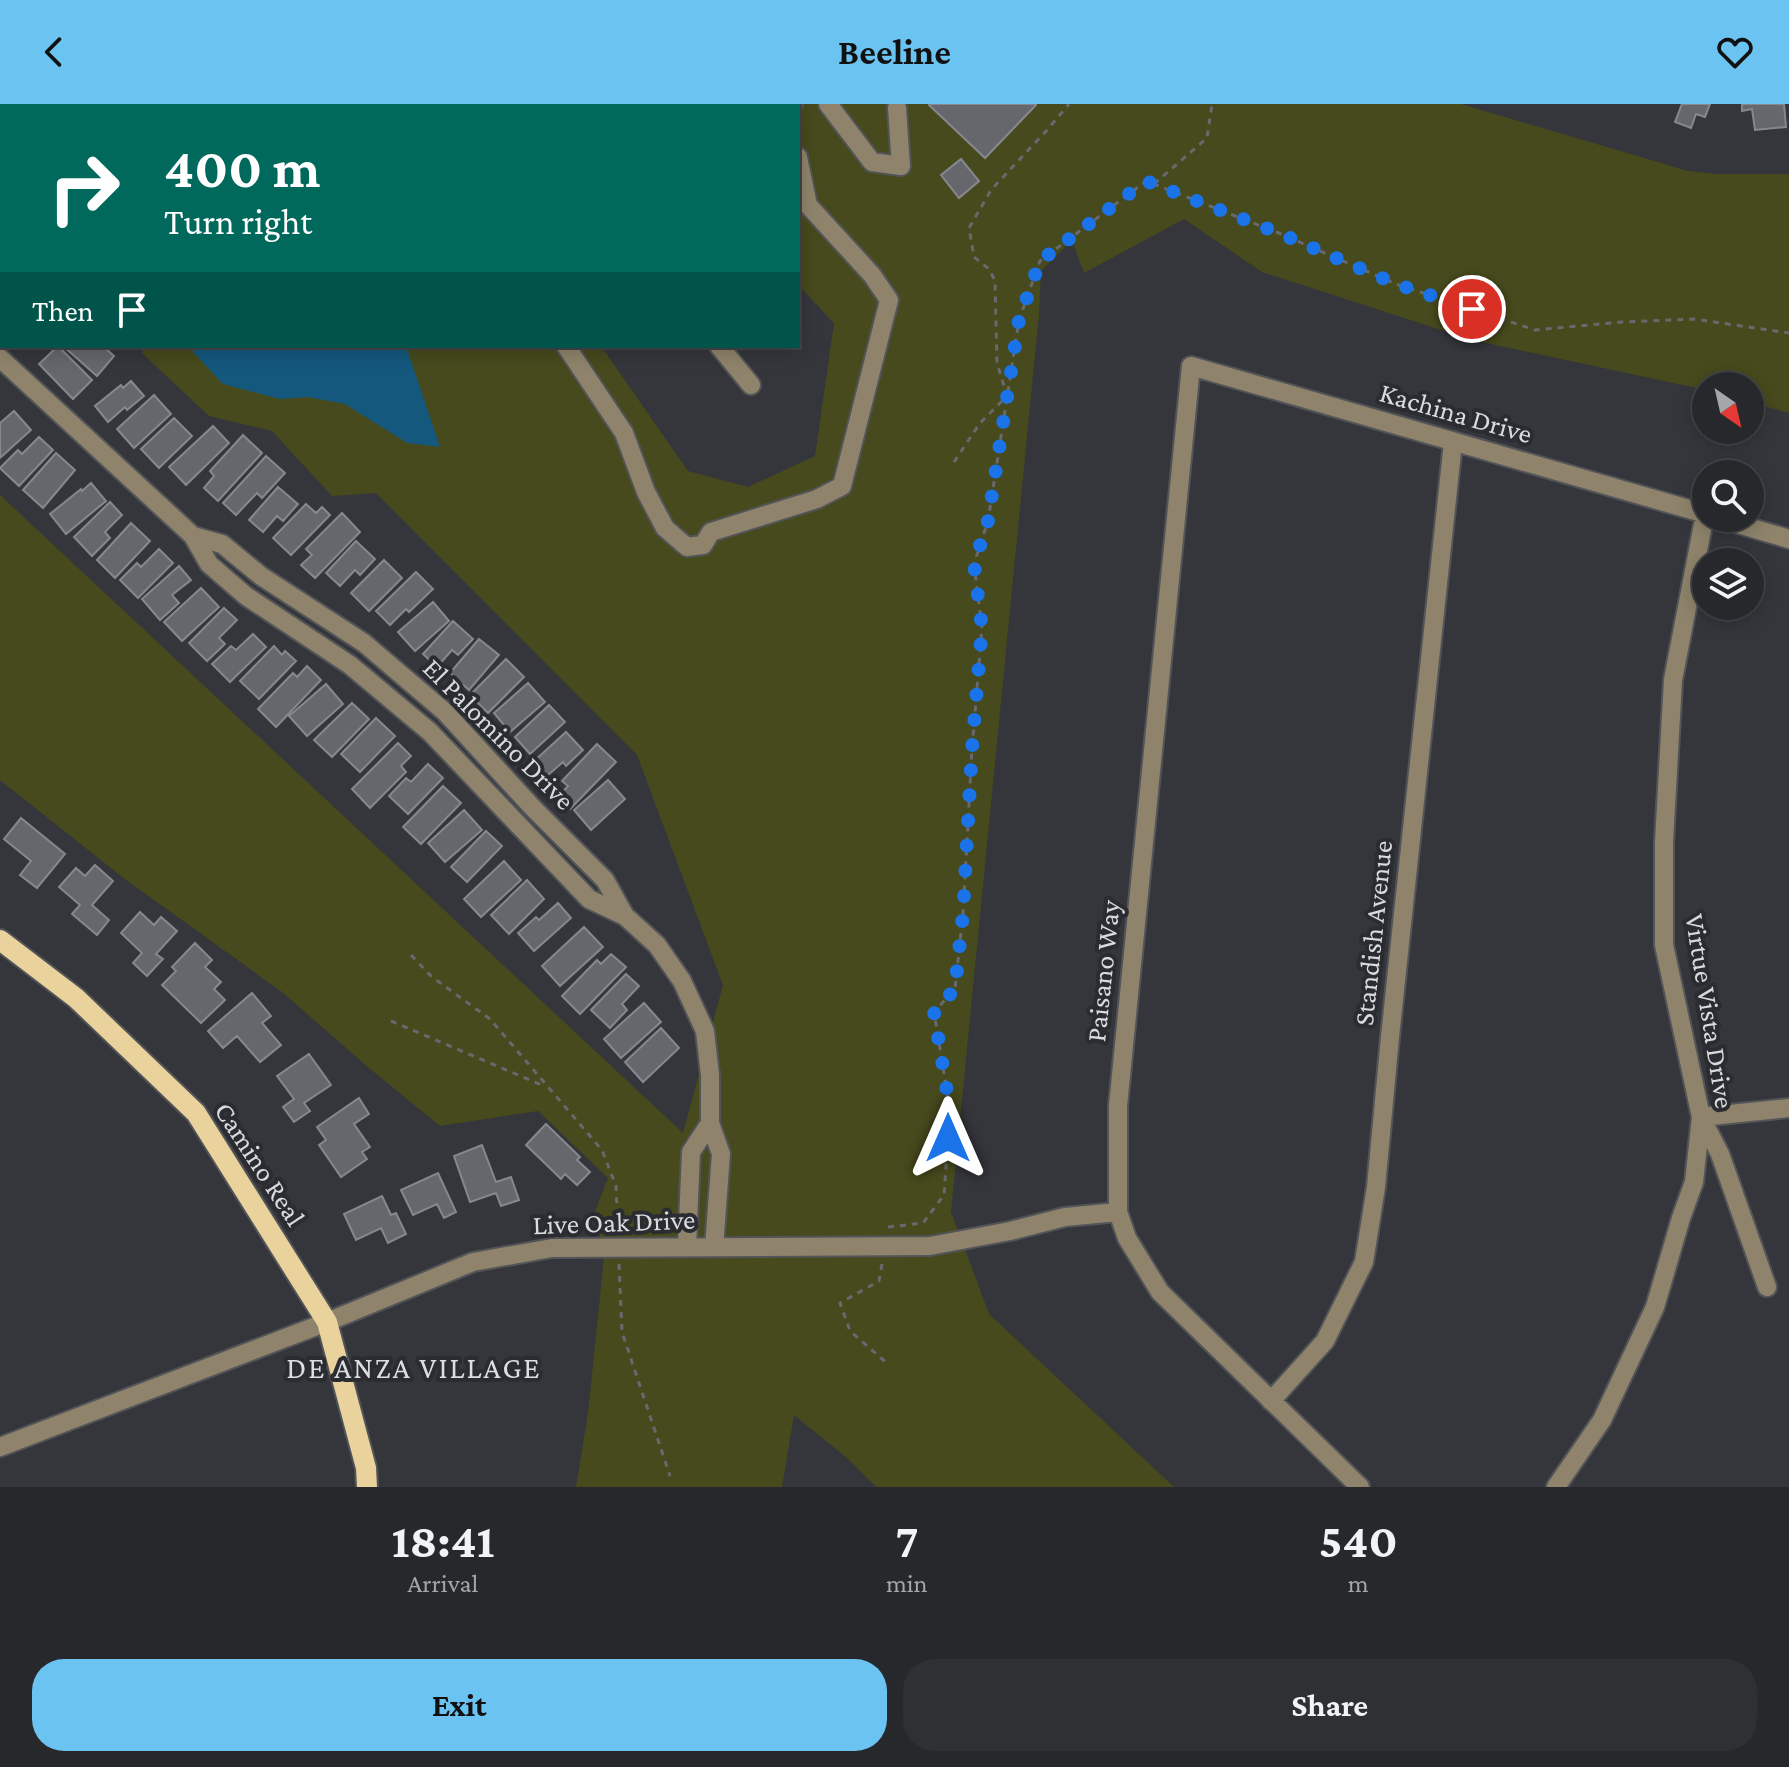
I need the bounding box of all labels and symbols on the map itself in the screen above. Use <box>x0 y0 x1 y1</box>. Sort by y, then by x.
pin <box>1438 275 1506 343</box>
north arrow <box>1692 372 1764 444</box>
street label: Kachina Drive <box>1376 376 1536 450</box>
street label: El Palomino Drive <box>417 652 581 816</box>
street label: Standish Avenue <box>1348 839 1398 1027</box>
street label: Paisano Way <box>1080 898 1126 1043</box>
street label: Virtue Vista Drive <box>1679 911 1741 1111</box>
street label: Camino Real <box>209 1096 311 1232</box>
position arrow <box>906 1096 990 1180</box>
street label: Live Oak Drive <box>532 1204 696 1240</box>
district label: DE ANZA VILLAGE <box>286 1351 542 1384</box>

